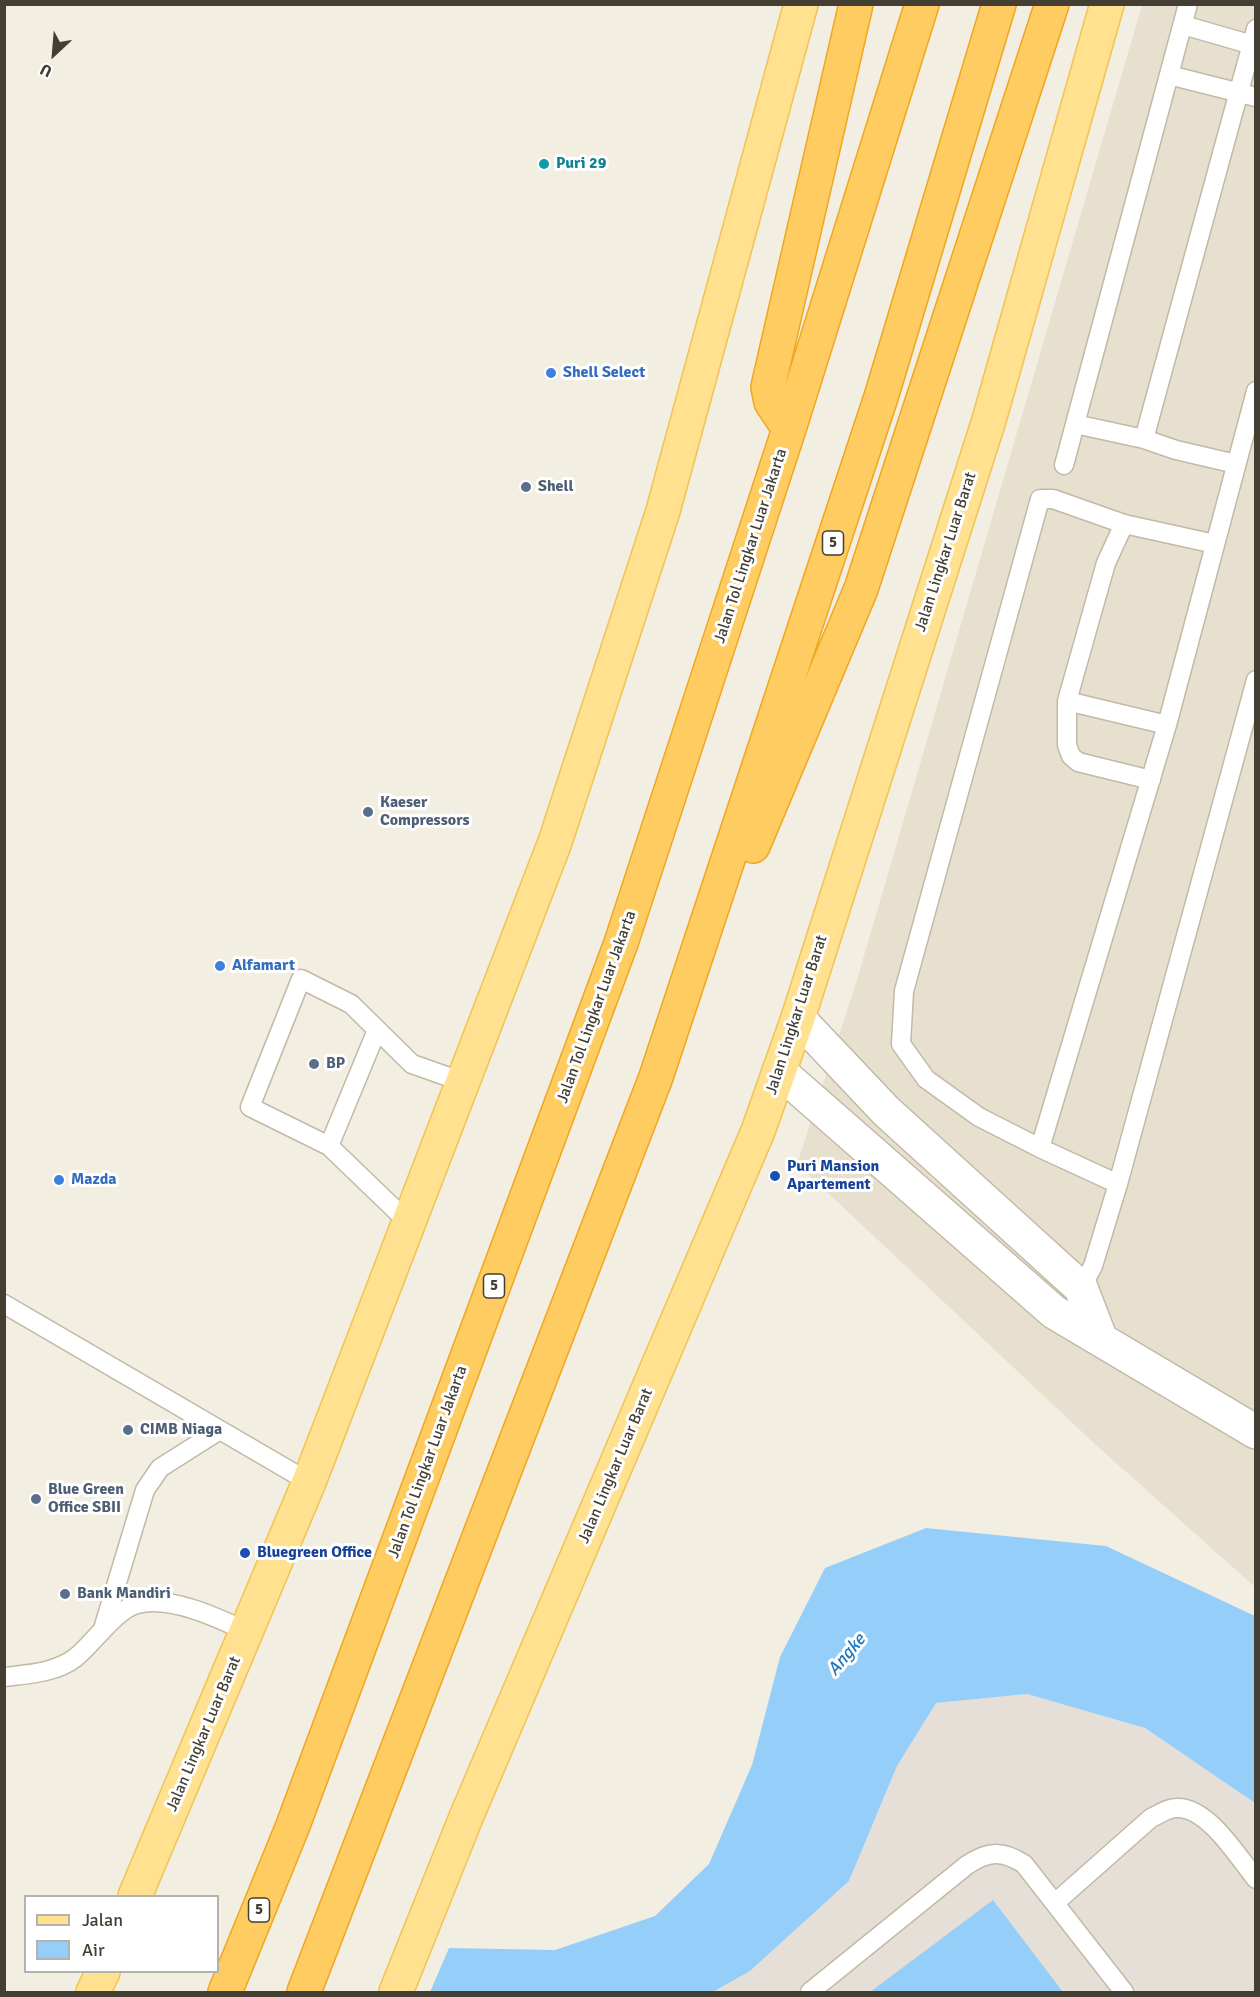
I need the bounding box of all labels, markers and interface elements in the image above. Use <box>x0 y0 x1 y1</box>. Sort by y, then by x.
north arrow <box>24 24 84 84</box>
text: U <box>37 59 55 82</box>
place label: Puri 29 <box>556 154 606 174</box>
marker: Puri 29 <box>537 157 551 171</box>
place label: Shell Select <box>563 363 645 383</box>
marker: Shell Select <box>544 366 558 380</box>
street label: Jalan Tol Lingkar Luar Jakarta <box>710 446 792 646</box>
street label: Jalan Lingkar Luar Barat <box>911 470 981 634</box>
place label: Shell <box>538 477 573 497</box>
marker: Shell <box>519 480 533 494</box>
road number: 5 <box>822 531 844 555</box>
place label: Kaeser Compressors <box>380 793 470 831</box>
marker: Kaeser Compressors <box>361 805 375 819</box>
street label: Jalan Tol Lingkar Luar Jakarta <box>553 908 641 1106</box>
street label: Jalan Lingkar Luar Barat <box>762 933 832 1097</box>
place label: Alfamart <box>232 956 295 976</box>
marker: Alfamart <box>213 959 227 973</box>
place label: BP <box>326 1054 345 1074</box>
marker: BP <box>307 1057 321 1071</box>
place label: Puri Mansion Apartement <box>787 1157 879 1195</box>
marker: Puri Mansion Apartement <box>768 1169 782 1183</box>
place label: Mazda <box>71 1170 116 1190</box>
marker: Mazda <box>52 1173 66 1187</box>
road number: 5 <box>484 1274 504 1298</box>
street label: Jalan Tol Lingkar Luar Jakarta <box>384 1363 472 1561</box>
street label: Jalan Lingkar Luar Barat <box>575 1386 657 1546</box>
place label: CIMB Niaga <box>140 1420 222 1440</box>
marker: CIMB Niaga <box>121 1423 135 1437</box>
place label: Blue Green Office SBII <box>48 1480 124 1518</box>
marker: Blue Green Office SBII <box>29 1492 43 1506</box>
place label: Bluegreen Office <box>257 1543 372 1563</box>
marker: Bluegreen Office <box>238 1546 252 1560</box>
place label: Bank Mandiri <box>77 1584 171 1604</box>
marker: Bank Mandiri <box>58 1587 72 1601</box>
water label: Angke <box>823 1630 871 1680</box>
street label: Jalan Lingkar Luar Barat <box>163 1654 245 1814</box>
legend <box>24 1895 219 1973</box>
road number: 5 <box>248 1898 270 1922</box>
text: Jalan <box>82 1909 123 1931</box>
text: Air <box>82 1939 105 1961</box>

